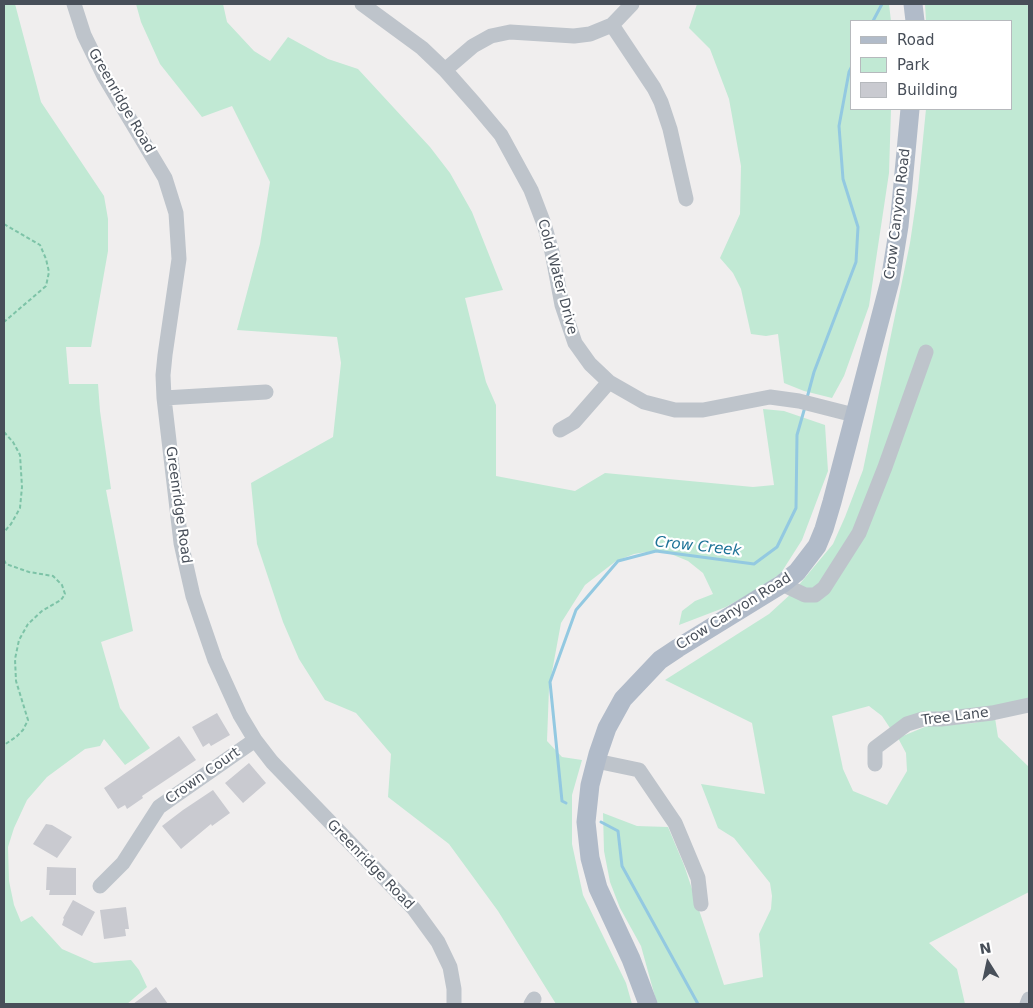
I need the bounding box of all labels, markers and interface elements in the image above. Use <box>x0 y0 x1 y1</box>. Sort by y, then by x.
legend <box>850 20 1013 110</box>
text: Road <box>897 31 935 49</box>
street label: Greenridge Road <box>84 46 158 156</box>
text: Park <box>897 56 929 74</box>
text: Building <box>897 81 958 99</box>
street label: Crow Canyon Road <box>882 147 914 281</box>
street label: Cold Water Drive <box>534 217 580 337</box>
street label: Greenridge Road <box>161 445 195 565</box>
water label: Crow Creek <box>654 534 742 560</box>
street label: Crow Canyon Road <box>673 570 795 654</box>
street label: Tree Lane <box>920 705 990 729</box>
street label: Crown Court <box>163 744 243 808</box>
street label: Greenridge Road <box>323 817 417 913</box>
north arrow <box>963 938 1013 988</box>
text: N <box>978 939 993 957</box>

